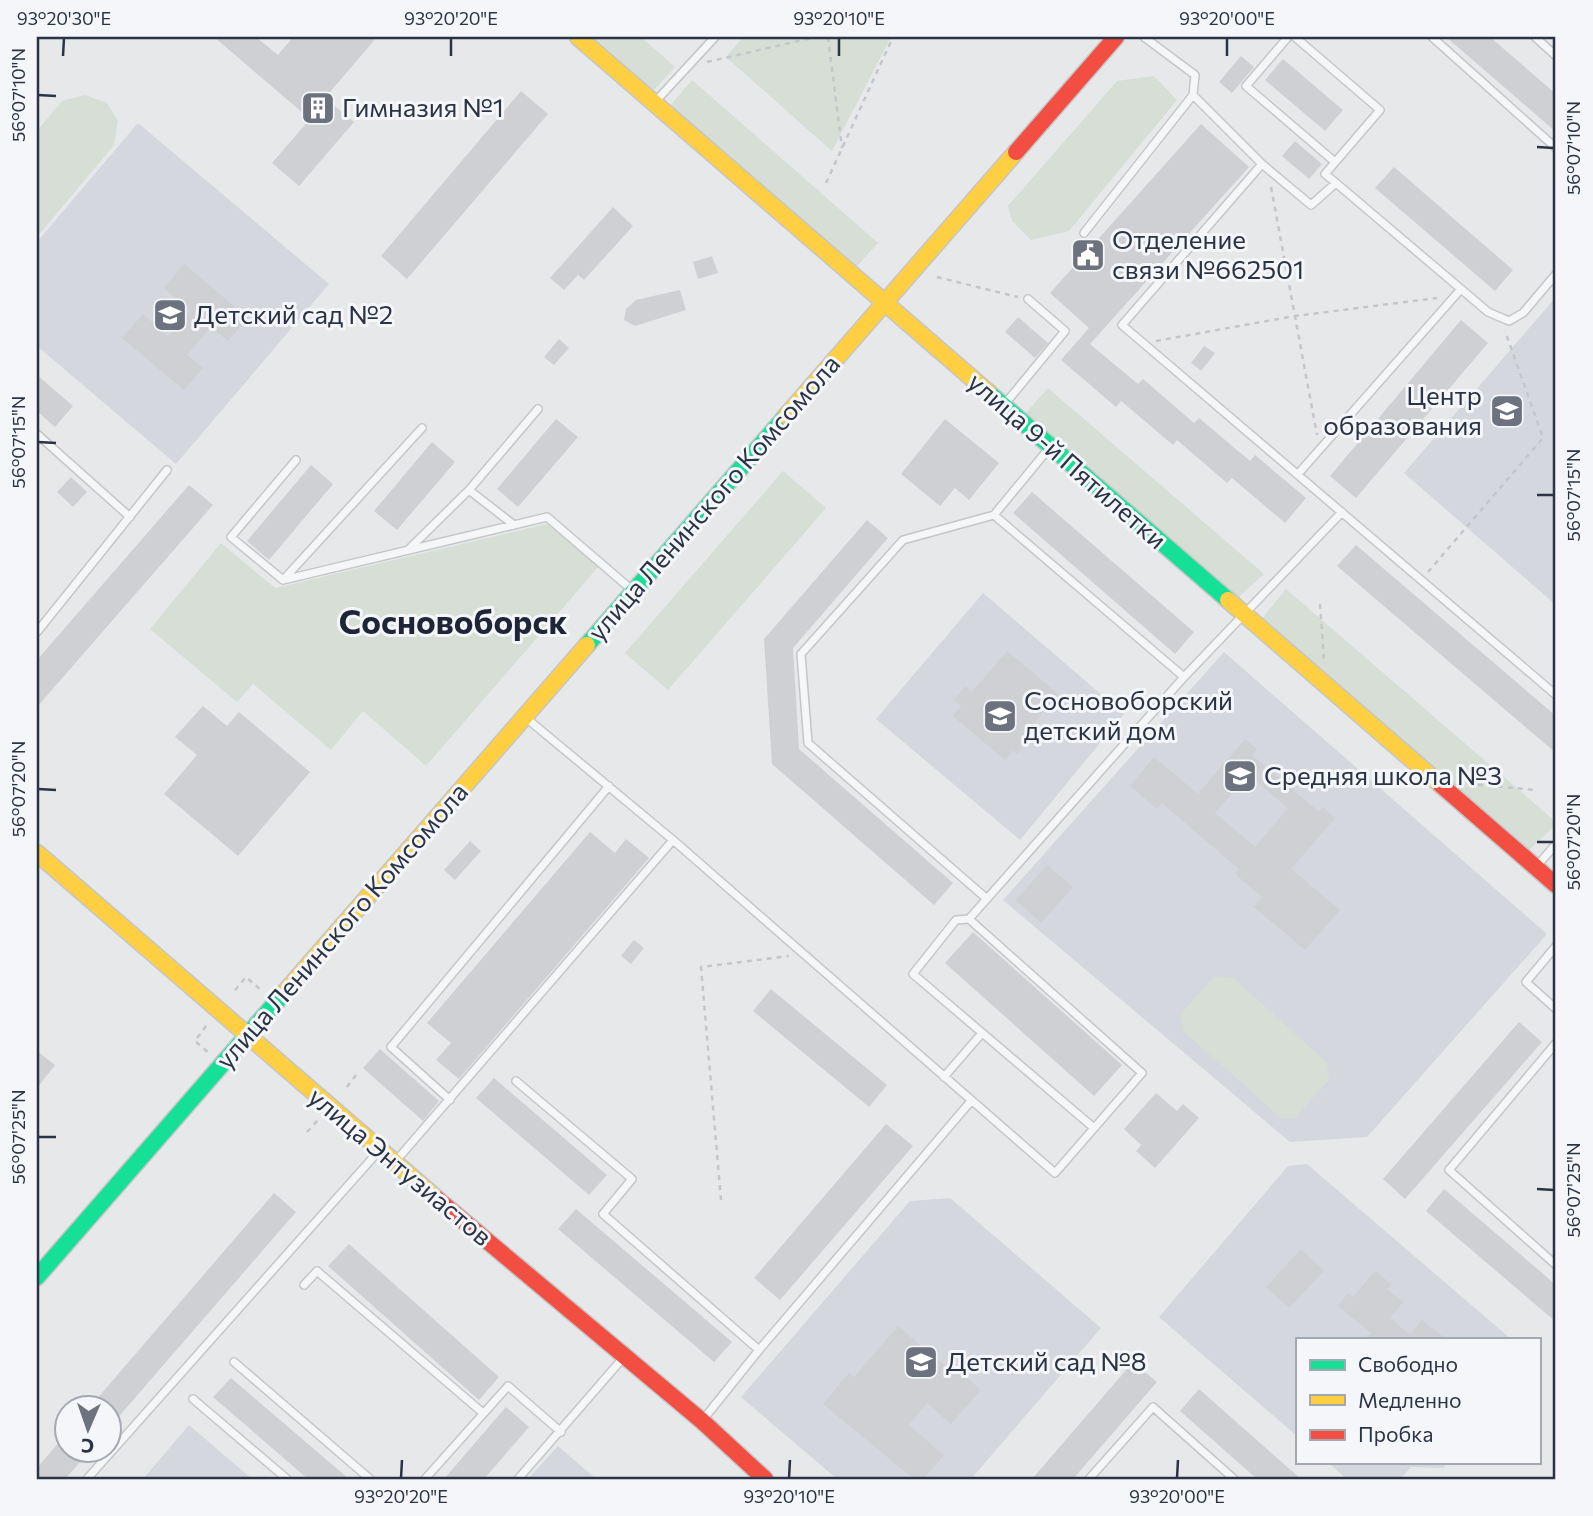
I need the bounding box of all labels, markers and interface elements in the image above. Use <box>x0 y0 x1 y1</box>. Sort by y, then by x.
text: 93°20'30"E <box>17 7 111 29</box>
text: 93°20'20"E <box>404 7 498 29</box>
text: 93°20'10"E <box>793 7 885 29</box>
text: 93°20'00"E <box>1179 7 1275 29</box>
text: 56°07'10"N <box>7 48 29 142</box>
building icon: Гимназия №1 <box>299 89 337 127</box>
place label: Гимназия №1 <box>342 91 504 122</box>
text: 56°07'10"N <box>1562 101 1584 195</box>
place label: Отделение связи №662501 <box>1112 223 1304 284</box>
public building icon: Отделение связи №662501 <box>1069 236 1107 274</box>
school or university icon: Детский сад №2 <box>151 296 189 334</box>
place label: Детский сад №2 <box>194 298 393 329</box>
street label: улица Ленинского Комсомола <box>580 348 845 646</box>
street label: улица 9-й Пятилетки <box>962 365 1174 554</box>
place label: Центр образования <box>1323 379 1482 440</box>
school or university icon: Центр образования <box>1488 392 1526 430</box>
text: 56°07'15"N <box>7 396 29 488</box>
text: 56°07'15"N <box>1562 449 1584 541</box>
district label: Сосновоборск <box>339 600 568 641</box>
place label: Сосновоборский детский дом <box>1024 684 1233 745</box>
school or university icon: Сосновоборский детский дом <box>981 697 1019 735</box>
text: 56°07'20"N <box>7 741 29 837</box>
school or university icon: Средняя школа №3 <box>1221 757 1259 795</box>
place label: Средняя школа №3 <box>1264 759 1502 790</box>
street label: улица Ленинского Комсомола <box>208 776 473 1074</box>
text: 56°07'20"N <box>1562 794 1584 890</box>
street label: улица Энтузиастов <box>303 1080 499 1252</box>
text: 56°07'25"N <box>7 1089 29 1185</box>
text: 56°07'25"N <box>1562 1142 1584 1238</box>
legend <box>1296 1338 1540 1464</box>
school or university icon: Детский сад №8 <box>902 1343 940 1381</box>
place label: Детский сад №8 <box>946 1345 1147 1376</box>
text: Свободно <box>1358 1351 1458 1376</box>
text: Медленно <box>1358 1387 1462 1412</box>
north arrow <box>52 1394 122 1464</box>
text: Пробка <box>1358 1421 1433 1446</box>
text: С <box>80 1435 94 1458</box>
text: 93°20'20"E <box>354 1485 448 1507</box>
text: 93°20'10"E <box>743 1485 835 1507</box>
text: 93°20'00"E <box>1129 1485 1225 1507</box>

